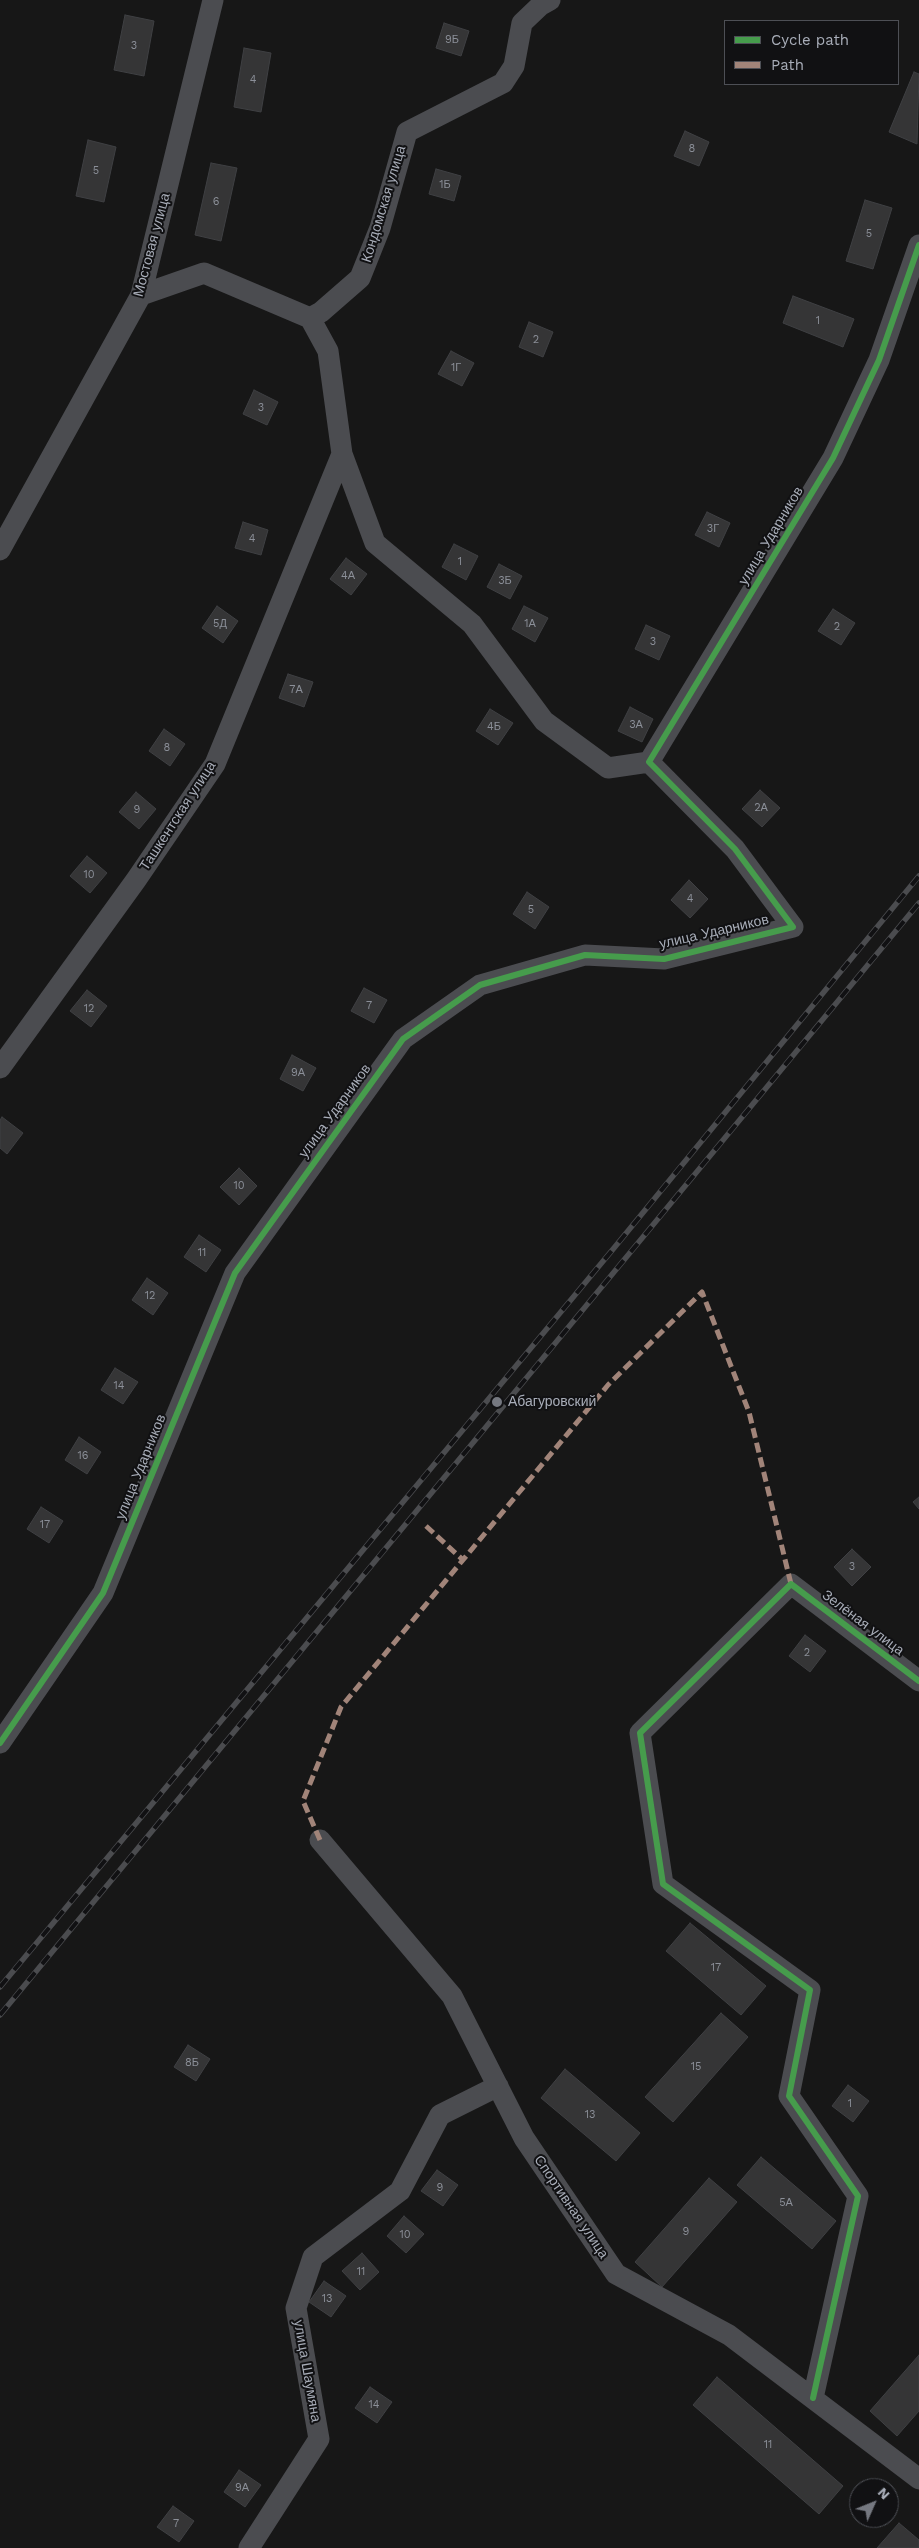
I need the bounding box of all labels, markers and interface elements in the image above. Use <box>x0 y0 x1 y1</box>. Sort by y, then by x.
legend <box>724 20 899 85</box>
text: Cycle path <box>771 31 849 49</box>
house number: 9Б <box>445 33 459 47</box>
house number: 3 <box>131 39 137 53</box>
text: Path <box>771 56 804 74</box>
house number: 4 <box>250 73 256 87</box>
house number: 8 <box>689 142 695 156</box>
street label: Кондомская улица <box>358 144 410 264</box>
house number: 5 <box>93 164 99 178</box>
house number: 1Б <box>439 178 451 192</box>
street label: Мостовая улица <box>130 191 174 299</box>
house number: 6 <box>213 195 219 209</box>
house number: 5 <box>866 227 872 241</box>
house number: 1 <box>816 314 820 328</box>
house number: 2 <box>533 333 539 347</box>
house number: 1Г <box>451 361 461 375</box>
house number: 3 <box>258 401 264 415</box>
street label: улица Ударников <box>735 484 807 588</box>
house number: 3Г <box>707 522 719 536</box>
house number: 4 <box>249 532 255 546</box>
house number: 1 <box>458 555 462 569</box>
house number: 4А <box>341 569 355 583</box>
house number: 3Б <box>498 574 512 588</box>
house number: 5Д <box>213 617 227 631</box>
house number: 1А <box>524 617 536 631</box>
house number: 2 <box>834 620 840 634</box>
house number: 3 <box>650 635 656 649</box>
house number: 7А <box>289 683 303 697</box>
house number: 3А <box>629 718 643 732</box>
house number: 4Б <box>487 720 501 734</box>
house number: 8 <box>164 741 170 755</box>
street label: Ташкентская улица <box>136 758 220 874</box>
house number: 2А <box>754 801 768 815</box>
house number: 9 <box>134 803 140 817</box>
house number: 10 <box>83 868 95 882</box>
house number: 4 <box>687 892 693 906</box>
house number: 5 <box>528 903 534 917</box>
street label: улица Ударников <box>658 911 770 953</box>
house number: 7 <box>366 999 372 1013</box>
house number: 12 <box>84 1002 94 1016</box>
street label: улица Ударников <box>295 1061 375 1161</box>
house number: 9А <box>291 1066 305 1080</box>
house number: 10 <box>233 1179 245 1193</box>
house number: 11 <box>198 1246 206 1260</box>
house number: 12 <box>145 1289 155 1303</box>
house number: 14 <box>113 1379 125 1393</box>
place label: Абагуровский <box>508 1394 596 1410</box>
marker: Абагуровский <box>490 1395 504 1409</box>
street label: улица Ударников <box>112 1412 170 1522</box>
house number: 16 <box>78 1449 88 1463</box>
house number: 17 <box>40 1518 50 1532</box>
house number: 3 <box>849 1560 855 1574</box>
street label: Зелёная улица <box>819 1587 907 1659</box>
house number: 2 <box>804 1646 810 1660</box>
house number: 17 <box>711 1961 721 1975</box>
house number: 8Б <box>185 2056 199 2070</box>
house number: 15 <box>691 2060 701 2074</box>
house number: 1 <box>848 2097 852 2111</box>
house number: 13 <box>585 2108 595 2122</box>
street label: Спортивная улица <box>530 2152 612 2262</box>
house number: 9 <box>437 2181 443 2195</box>
house number: 5А <box>779 2196 793 2210</box>
house number: 9 <box>683 2225 689 2239</box>
house number: 10 <box>399 2228 411 2242</box>
house number: 11 <box>357 2265 365 2279</box>
house number: 13 <box>322 2292 332 2306</box>
street label: улица Шаумяна <box>290 2319 324 2423</box>
house number: 14 <box>368 2398 380 2412</box>
house number: 11 <box>764 2438 772 2452</box>
north arrow <box>849 2478 899 2528</box>
house number: 9А <box>235 2481 249 2495</box>
text: N <box>875 2484 893 2503</box>
house number: 7 <box>173 2517 179 2531</box>

